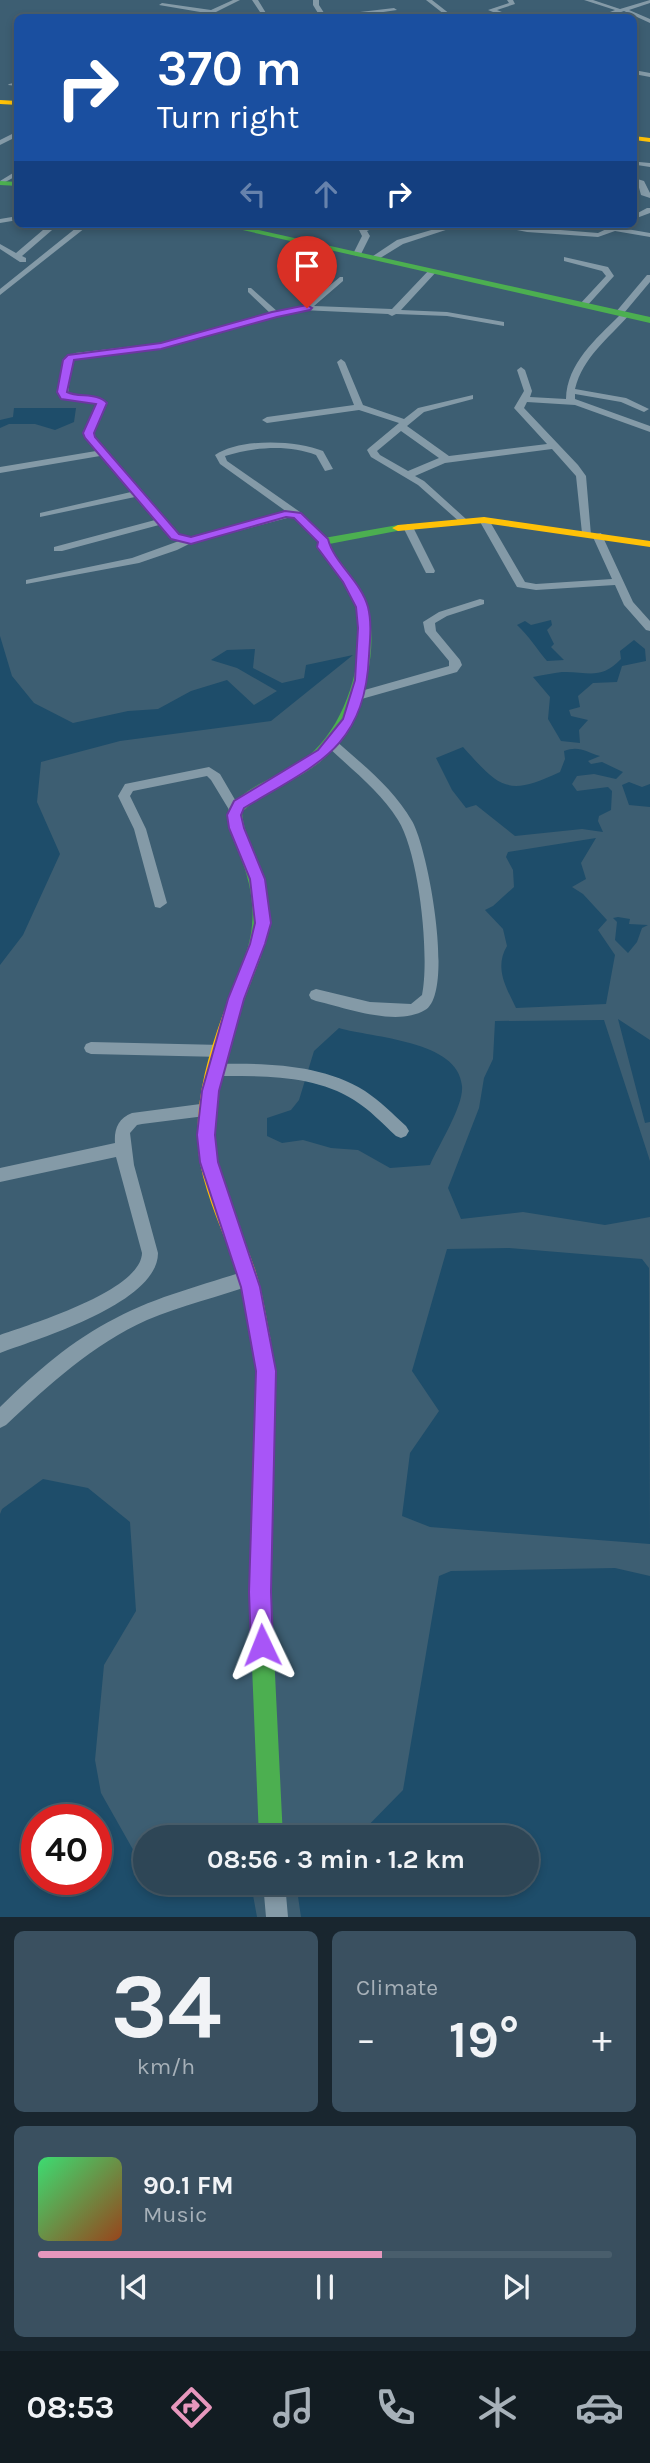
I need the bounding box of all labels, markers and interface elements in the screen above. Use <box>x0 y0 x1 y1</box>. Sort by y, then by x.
text: 370 m <box>157 40 302 97</box>
icon: right <box>42 42 133 133</box>
text: Turn right <box>157 99 299 136</box>
icon: left <box>234 175 272 213</box>
icon: ahead <box>307 175 345 213</box>
icon: right <box>380 175 418 213</box>
pin <box>277 236 337 308</box>
icon: arrive <box>288 247 326 285</box>
position arrow <box>225 1608 299 1682</box>
speed limit sign: 40 <box>21 1804 112 1895</box>
text: 08:56 · 3 min · 1.2 km <box>207 1844 465 1875</box>
text: 34 <box>111 1954 221 2060</box>
text: Climate <box>356 1974 438 2001</box>
text: 19° <box>449 2009 519 2070</box>
text: − <box>356 2017 376 2062</box>
text: + <box>592 2017 612 2062</box>
text: km/h <box>137 2053 195 2080</box>
text: 90.1 FM <box>143 2170 234 2201</box>
text: Music <box>143 2201 207 2228</box>
icon: previous <box>115 2268 153 2306</box>
icon: pause <box>306 2268 344 2306</box>
icon: next <box>497 2268 535 2306</box>
icon: directions <box>167 2383 216 2432</box>
icon: music <box>269 2383 318 2432</box>
icon: phone <box>371 2383 420 2432</box>
icon: climate <box>473 2383 522 2432</box>
icon: car <box>575 2383 624 2432</box>
text: 08:53 <box>26 2389 115 2426</box>

